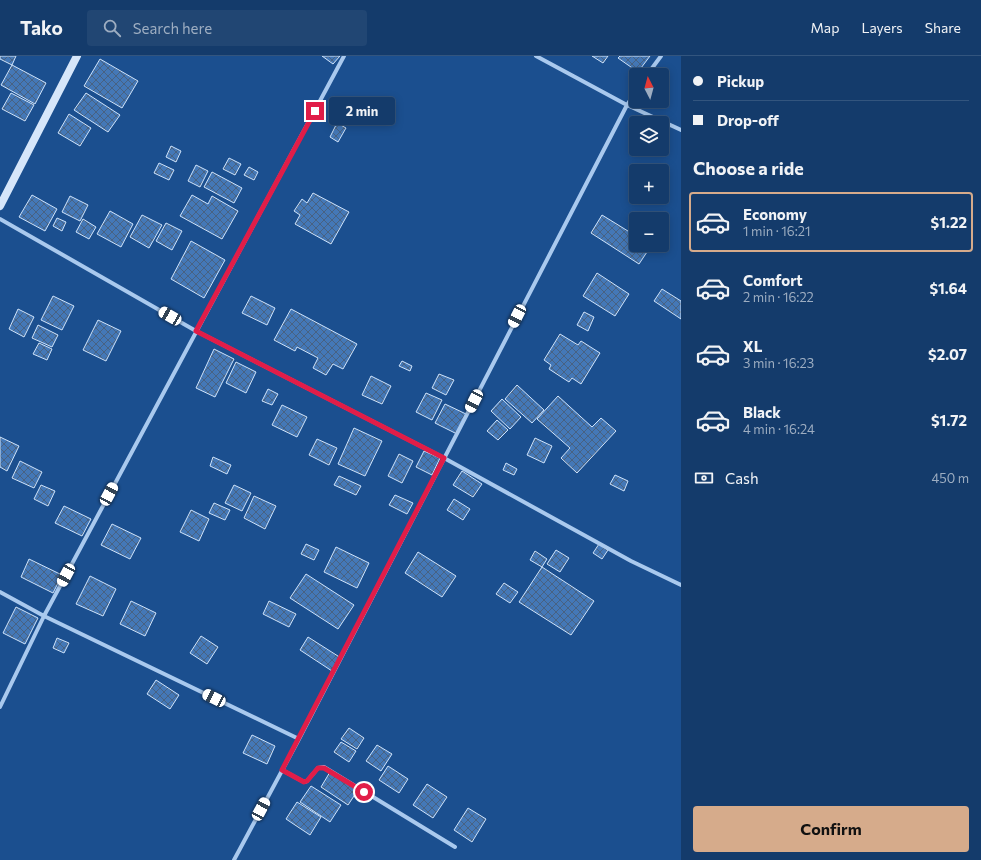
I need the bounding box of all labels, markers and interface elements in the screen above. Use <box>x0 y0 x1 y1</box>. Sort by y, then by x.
search box <box>87 10 367 46</box>
text: Tako <box>20 16 63 39</box>
icon: search <box>101 17 123 39</box>
text: Search here <box>133 19 212 37</box>
text: Map <box>811 19 839 36</box>
text: Layers <box>861 19 903 36</box>
text: Share <box>925 19 961 36</box>
north arrow <box>629 68 669 108</box>
map controls <box>629 68 669 252</box>
text: Pickup <box>717 72 764 90</box>
callout: 2 min <box>329 97 395 125</box>
route end <box>306 102 324 120</box>
text: 2 min <box>346 103 378 119</box>
text: Drop-off <box>717 111 779 129</box>
button: layers <box>629 116 669 156</box>
text: Choose a ride <box>693 157 804 179</box>
button: + <box>629 164 669 204</box>
icon: car <box>695 204 731 240</box>
text: Economy <box>743 205 807 223</box>
button: − <box>629 212 669 252</box>
text: $1.22 <box>931 213 967 231</box>
text: 1 min · 16:21 <box>743 223 811 239</box>
icon: car <box>695 270 731 306</box>
text: Comfort <box>743 271 803 289</box>
text: $1.64 <box>929 279 967 297</box>
text: 2 min · 16:22 <box>743 289 814 305</box>
car <box>506 303 528 329</box>
car <box>157 305 183 327</box>
icon: car <box>695 336 731 372</box>
text: XL <box>743 337 762 355</box>
text: $2.07 <box>928 345 967 363</box>
text: 3 min · 16:23 <box>743 355 814 371</box>
car <box>463 388 485 414</box>
icon: car <box>695 402 731 438</box>
text: Black <box>743 403 781 421</box>
text: $1.72 <box>931 411 967 429</box>
text: 4 min · 16:24 <box>743 421 815 437</box>
icon: cash <box>693 467 715 489</box>
text: Cash <box>725 469 759 487</box>
text: 450 m <box>931 470 969 486</box>
car <box>98 481 120 507</box>
car <box>55 562 77 588</box>
car <box>201 687 227 709</box>
route start <box>355 783 373 801</box>
car <box>250 796 272 822</box>
button: Confirm <box>693 806 969 852</box>

